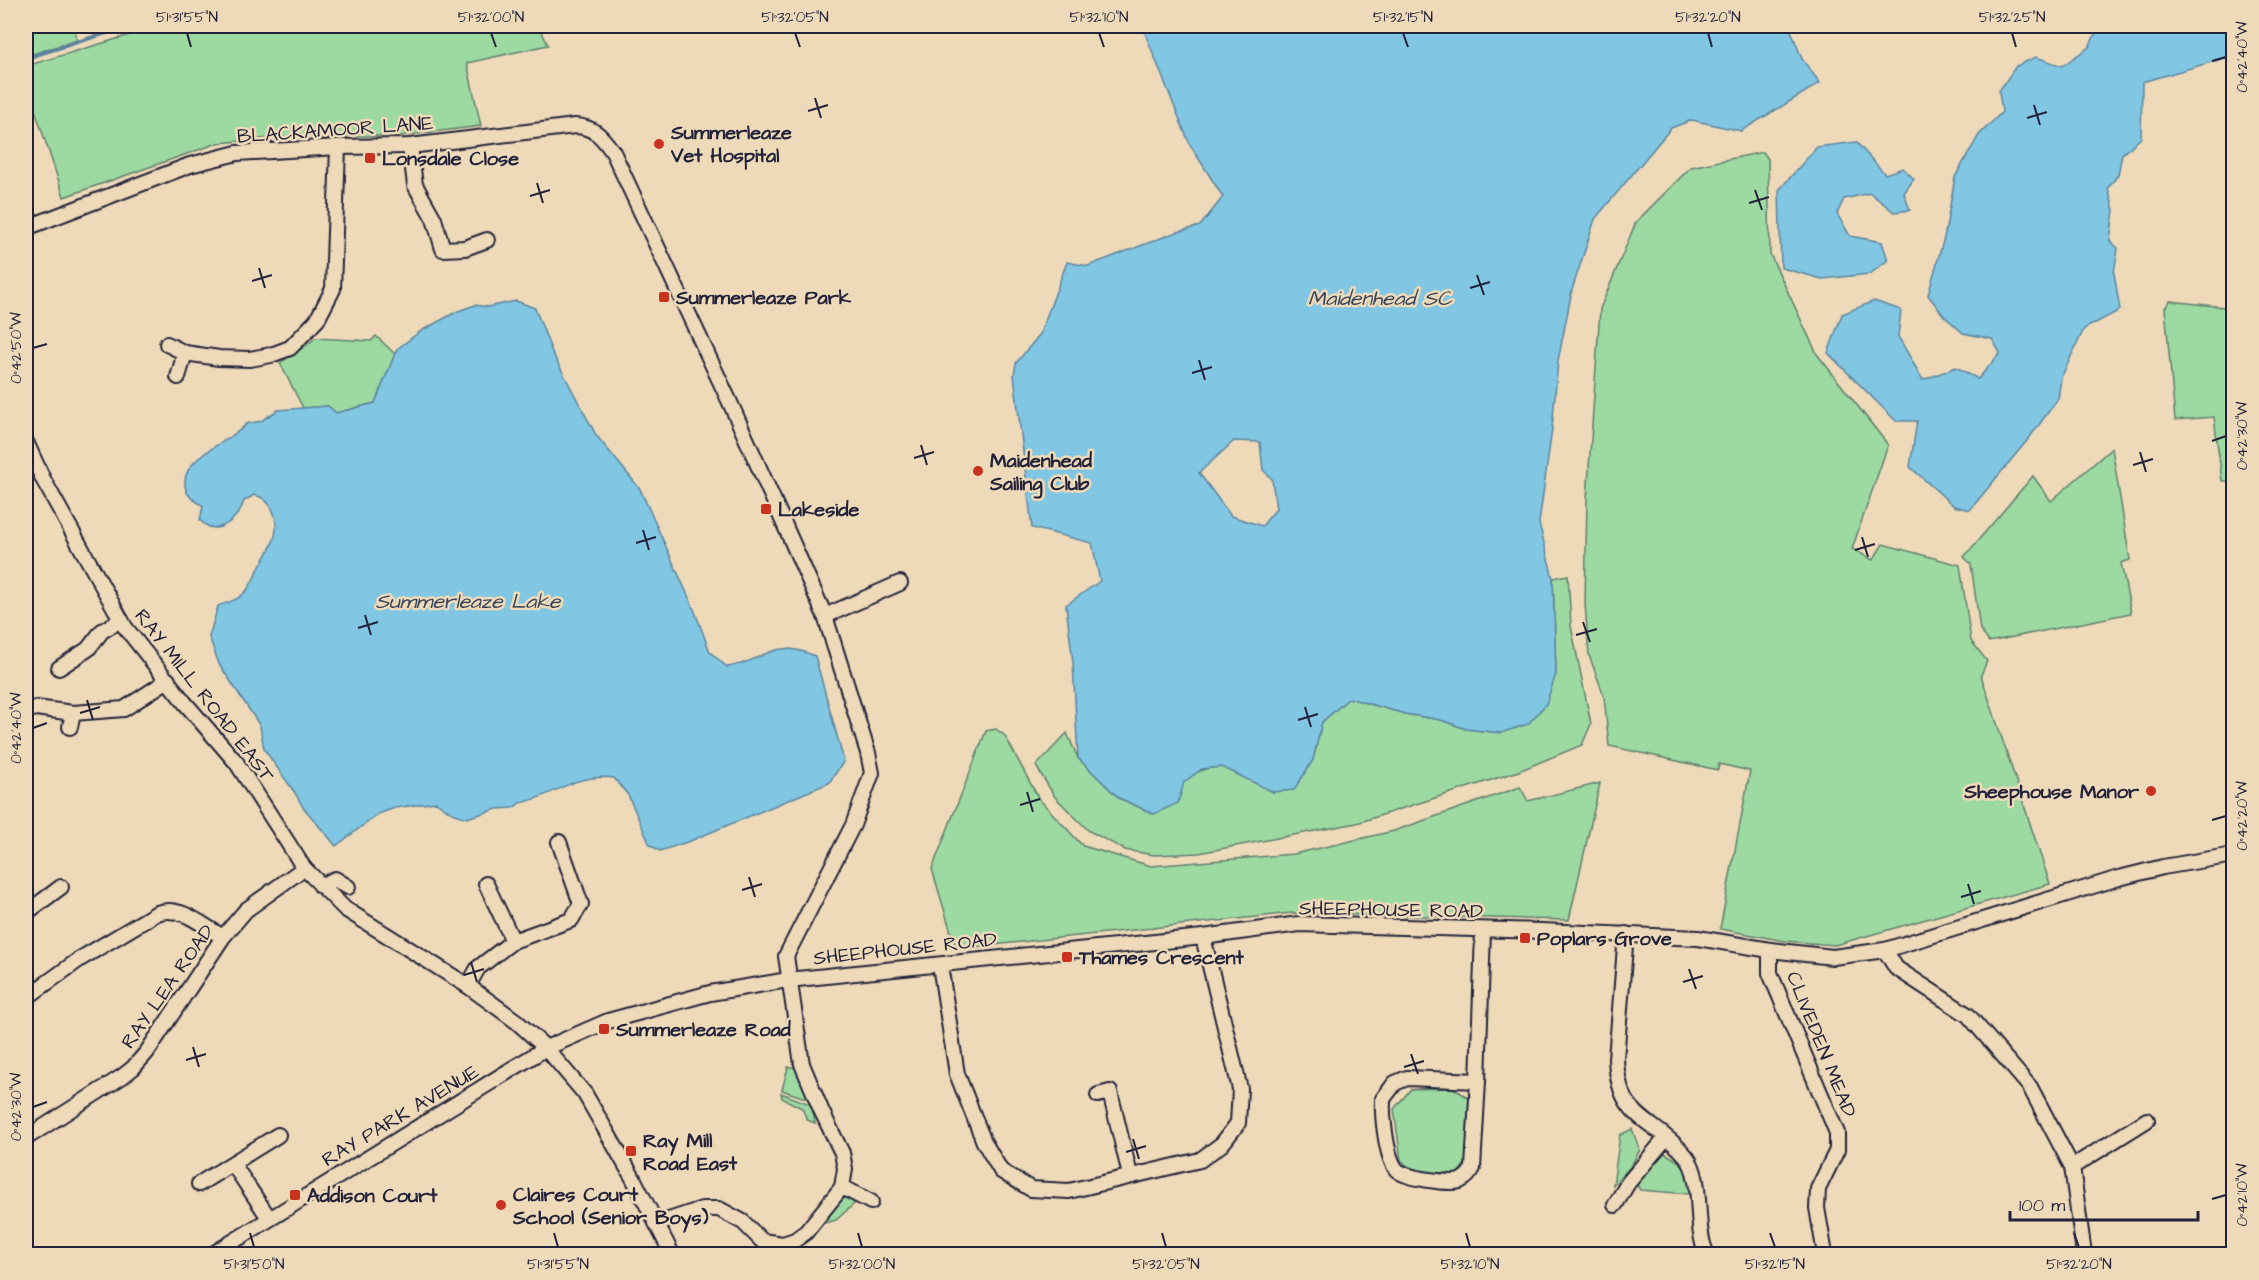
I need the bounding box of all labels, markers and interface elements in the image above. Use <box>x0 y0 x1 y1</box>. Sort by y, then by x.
text: 51°31'55"N <box>156 7 218 28</box>
text: 51°32'00"N <box>458 7 524 28</box>
text: 51°32'05"N <box>761 7 829 28</box>
text: 51°32'10"N <box>1070 7 1128 28</box>
text: 51°32'15"N <box>1373 7 1433 28</box>
text: 51°32'20"N <box>1675 7 1741 28</box>
text: 51°32'25"N <box>1979 7 2045 28</box>
text: 0°42'40"W <box>2232 21 2253 93</box>
street label: BLACKAMOOR LANE <box>236 109 434 151</box>
place label: Summerleaze Vet Hospital <box>670 119 792 170</box>
marker: Summerleaze Vet Hospital <box>652 137 666 151</box>
place label: Lonsdale Close <box>382 145 519 173</box>
marker: Lonsdale Close <box>363 151 377 165</box>
place label: Summerleaze Park <box>675 284 852 312</box>
water label: Maidenhead SC <box>1308 284 1453 313</box>
marker: Summerleaze Park <box>657 290 671 304</box>
text: 0°42'50"W <box>6 312 27 384</box>
text: 0°42'30"W <box>2232 402 2253 470</box>
place label: Maidenhead Sailing Club <box>989 447 1093 499</box>
marker: Maidenhead Sailing Club <box>971 464 985 478</box>
place label: Lakeside <box>778 496 859 524</box>
marker: Lakeside <box>759 502 773 516</box>
water label: Summerleaze Lake <box>376 587 562 616</box>
street label: RAY MILL ROAD EAST <box>128 603 281 788</box>
text: 0°42'40"W <box>6 692 27 764</box>
place label: Sheephouse Manor <box>1963 778 2140 806</box>
text: 0°42'20"W <box>2232 781 2253 851</box>
marker: Sheephouse Manor <box>2144 784 2158 798</box>
street label: SHEEPHOUSE ROAD <box>1299 894 1483 926</box>
street label: RAY LEA ROAD <box>115 919 221 1054</box>
street label: SHEEPHOUSE ROAD <box>812 925 998 973</box>
place label: Poplars Grove <box>1537 925 1672 953</box>
marker: Poplars Grove <box>1518 931 1532 945</box>
place label: Thames Crescent <box>1078 944 1245 972</box>
marker: Thames Crescent <box>1060 950 1074 964</box>
street label: CLIVEDEN MEAD <box>1779 967 1863 1121</box>
place label: Summerleaze Road <box>615 1016 792 1044</box>
marker: Summerleaze Road <box>597 1022 611 1036</box>
street label: RAY PARK AVENUE <box>317 1058 484 1174</box>
text: 0°42'30"W <box>6 1073 27 1141</box>
place label: Ray Mill Road East <box>643 1127 738 1178</box>
marker: Ray Mill Road East <box>624 1144 638 1158</box>
text: 0°42'10"W <box>2232 1163 2253 1227</box>
place label: Claires Court School (Senior Boys) <box>512 1181 709 1233</box>
place label: Addison Court <box>307 1182 438 1210</box>
scale bar <box>2010 1184 2198 1222</box>
marker: Addison Court <box>288 1188 302 1202</box>
text: 100 m <box>2019 1193 2065 1218</box>
marker: Claires Court School (Senior Boys) <box>494 1198 508 1212</box>
text: 51°31'50"N <box>224 1254 284 1275</box>
text: 51°31'55"N <box>527 1254 589 1275</box>
text: 51°32'00"N <box>829 1254 895 1275</box>
text: 51°32'05"N <box>1132 1254 1200 1275</box>
text: 51°32'10"N <box>1441 1254 1499 1275</box>
text: 51°32'15"N <box>1745 1254 1805 1275</box>
text: 51°32'20"N <box>2046 1254 2112 1275</box>

